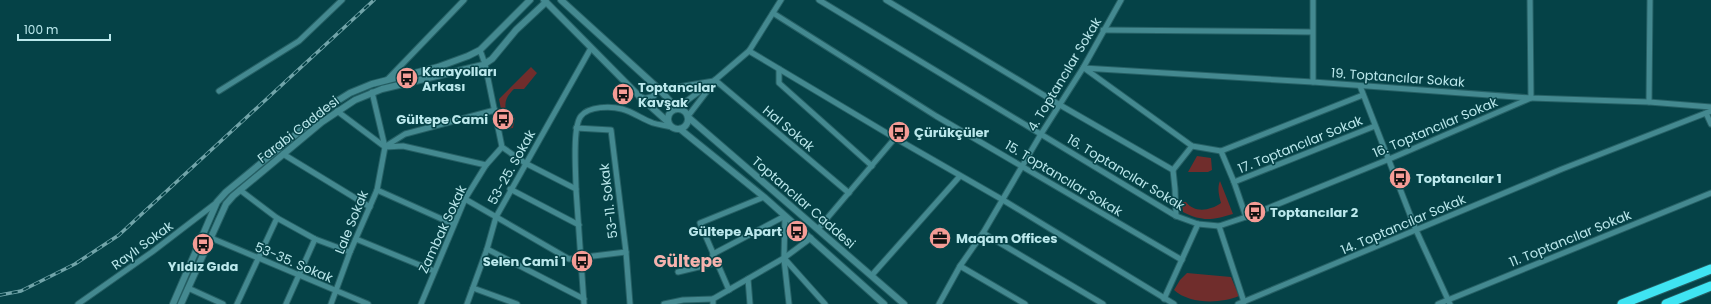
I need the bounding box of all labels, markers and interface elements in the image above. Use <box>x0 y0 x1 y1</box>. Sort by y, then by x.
street label: 4. Toptancılar Sokak <box>1023 13 1106 135</box>
scale bar <box>18 16 110 42</box>
text: 100 m <box>24 21 58 38</box>
place label: Karayolları Arkası <box>422 62 497 96</box>
street label: 19. Toptancılar Sokak <box>1330 63 1466 92</box>
bus stop icon: Karayolları Arkası <box>394 65 420 91</box>
place label: Toptancılar Kavşak <box>638 78 716 112</box>
bus stop icon: Toptancılar Kavşak <box>610 81 636 107</box>
street label: Farabi Caddesi <box>253 91 343 167</box>
street label: 16. Toptancılar Sokak <box>1370 92 1501 162</box>
street label: Hal Sokak <box>759 101 819 156</box>
bus stop icon: Gültepe Cami <box>490 106 516 132</box>
place label: Gültepe Cami <box>396 110 488 129</box>
street label: 17. Toptancılar Sokak <box>1235 111 1366 178</box>
bus stop icon: Çürükçüler <box>886 119 912 145</box>
place label: Çürükçüler <box>914 123 989 142</box>
street label: 53-25. Sokak <box>483 126 540 208</box>
street label: 16. Toptancılar Sokak <box>1063 130 1188 215</box>
street label: 15. Toptancılar Sokak <box>1001 136 1126 221</box>
street label: Toptancılar Caddesi <box>748 152 860 253</box>
street label: 53-11. Sokak <box>594 162 623 240</box>
bus stop icon: Toptancılar 1 <box>1387 165 1413 191</box>
place label: Toptancılar 1 <box>1416 169 1502 188</box>
street label: Zambak Sokak <box>414 182 471 276</box>
street label: Lale Sokak <box>330 187 373 257</box>
street label: 14. Toptancılar Sokak <box>1338 189 1469 259</box>
bus stop icon: Toptancılar 2 <box>1242 199 1268 225</box>
place label: Toptancılar 2 <box>1270 203 1359 222</box>
street label: 11. Toptancılar Sokak <box>1506 205 1634 272</box>
street label: Raylı Sokak <box>108 216 177 274</box>
bus stop icon: Gültepe Apart <box>784 218 810 244</box>
place label: Gültepe Apart <box>689 222 782 241</box>
office icon: Maqam Offices <box>927 225 953 251</box>
place label: Maqam Offices <box>956 229 1057 248</box>
bus stop icon: Yıldız Gıda <box>190 231 216 257</box>
street label: 53-35. Sokak <box>252 237 336 288</box>
bus stop icon: Selen Cami 1 <box>569 248 595 274</box>
district label: Gültepe <box>654 249 722 273</box>
place label: Selen Cami 1 <box>483 252 566 271</box>
place label: Yıldız Gıda <box>168 257 239 276</box>

